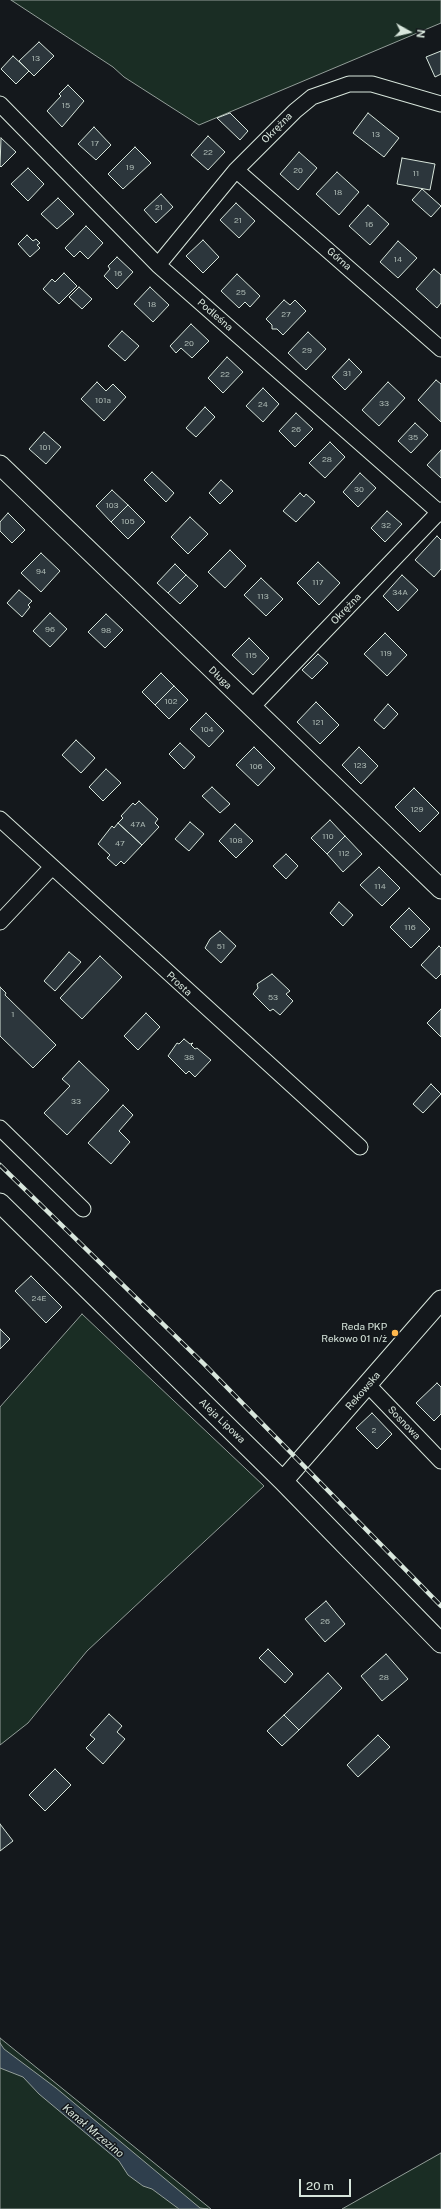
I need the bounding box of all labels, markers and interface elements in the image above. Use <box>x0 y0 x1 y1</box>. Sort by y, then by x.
north arrow <box>389 12 429 52</box>
text: N <box>414 29 427 39</box>
house number: 13 <box>32 54 40 64</box>
house number: 15 <box>62 101 70 111</box>
street label: Okrężna <box>259 110 295 146</box>
house number: 13 <box>372 130 380 140</box>
house number: 17 <box>91 139 99 149</box>
house number: 22 <box>203 148 213 158</box>
house number: 19 <box>126 163 134 173</box>
house number: 20 <box>293 166 303 176</box>
house number: 11 <box>413 169 419 179</box>
house number: 18 <box>334 188 342 198</box>
house number: 21 <box>155 203 163 213</box>
house number: 21 <box>234 216 242 226</box>
house number: 16 <box>365 220 373 230</box>
street label: Górna <box>324 245 354 273</box>
house number: 14 <box>394 255 402 265</box>
house number: 16 <box>114 269 122 279</box>
house number: 25 <box>236 288 246 298</box>
street label: Podleśna <box>195 296 235 334</box>
house number: 18 <box>148 300 156 310</box>
house number: 27 <box>281 310 291 320</box>
house number: 20 <box>184 339 194 349</box>
house number: 29 <box>302 346 312 356</box>
house number: 31 <box>343 369 351 379</box>
house number: 22 <box>220 370 230 380</box>
house number: 101a <box>95 396 111 406</box>
house number: 33 <box>379 399 389 409</box>
house number: 24 <box>258 400 268 410</box>
house number: 26 <box>291 425 301 435</box>
house number: 35 <box>408 433 418 443</box>
house number: 101 <box>39 443 51 453</box>
house number: 28 <box>322 455 332 465</box>
house number: 30 <box>354 485 364 495</box>
house number: 103 <box>105 501 119 511</box>
house number: 105 <box>121 517 135 527</box>
house number: 32 <box>381 521 391 531</box>
house number: 94 <box>36 567 46 577</box>
house number: 117 <box>312 578 324 588</box>
house number: 34A <box>392 588 408 598</box>
street label: Okrężna <box>328 591 364 627</box>
house number: 113 <box>257 592 269 602</box>
house number: 96 <box>45 625 55 635</box>
house number: 98 <box>101 626 111 636</box>
house number: 119 <box>380 649 392 659</box>
house number: 115 <box>245 651 257 661</box>
street label: Długa <box>206 664 234 692</box>
house number: 102 <box>165 697 177 707</box>
house number: 121 <box>312 718 324 728</box>
house number: 104 <box>200 725 214 735</box>
house number: 123 <box>353 761 367 771</box>
house number: 106 <box>249 762 263 772</box>
house number: 129 <box>410 805 424 815</box>
house number: 47A <box>130 820 146 830</box>
house number: 110 <box>322 832 334 842</box>
house number: 108 <box>229 836 243 846</box>
house number: 47 <box>115 839 125 849</box>
house number: 112 <box>338 849 350 859</box>
house number: 114 <box>374 882 386 892</box>
house number: 116 <box>404 923 416 933</box>
house number: 51 <box>217 942 225 952</box>
street label: Prosta <box>164 969 194 999</box>
house number: 53 <box>268 993 278 1003</box>
house number: 1 <box>11 1010 15 1020</box>
house number: 38 <box>184 1053 194 1063</box>
house number: 33 <box>71 1097 81 1107</box>
house number: 24E <box>32 1294 46 1304</box>
place label: Reda PKP Rekowo 01 n/ż <box>321 1321 387 1344</box>
marker: Reda PKP Rekowo 01 n/ż <box>390 1328 400 1338</box>
street label: Rekowska <box>343 1369 383 1413</box>
street label: Aleja Lipowa <box>197 1396 247 1446</box>
street label: Sosnowa <box>385 1404 423 1442</box>
house number: 2 <box>372 1426 376 1436</box>
house number: 26 <box>320 1617 330 1627</box>
house number: 28 <box>379 1673 389 1683</box>
water label: Kanał Mrzezino <box>60 2101 126 2161</box>
scale bar <box>301 2171 353 2197</box>
text: 20 m <box>306 2179 334 2193</box>

